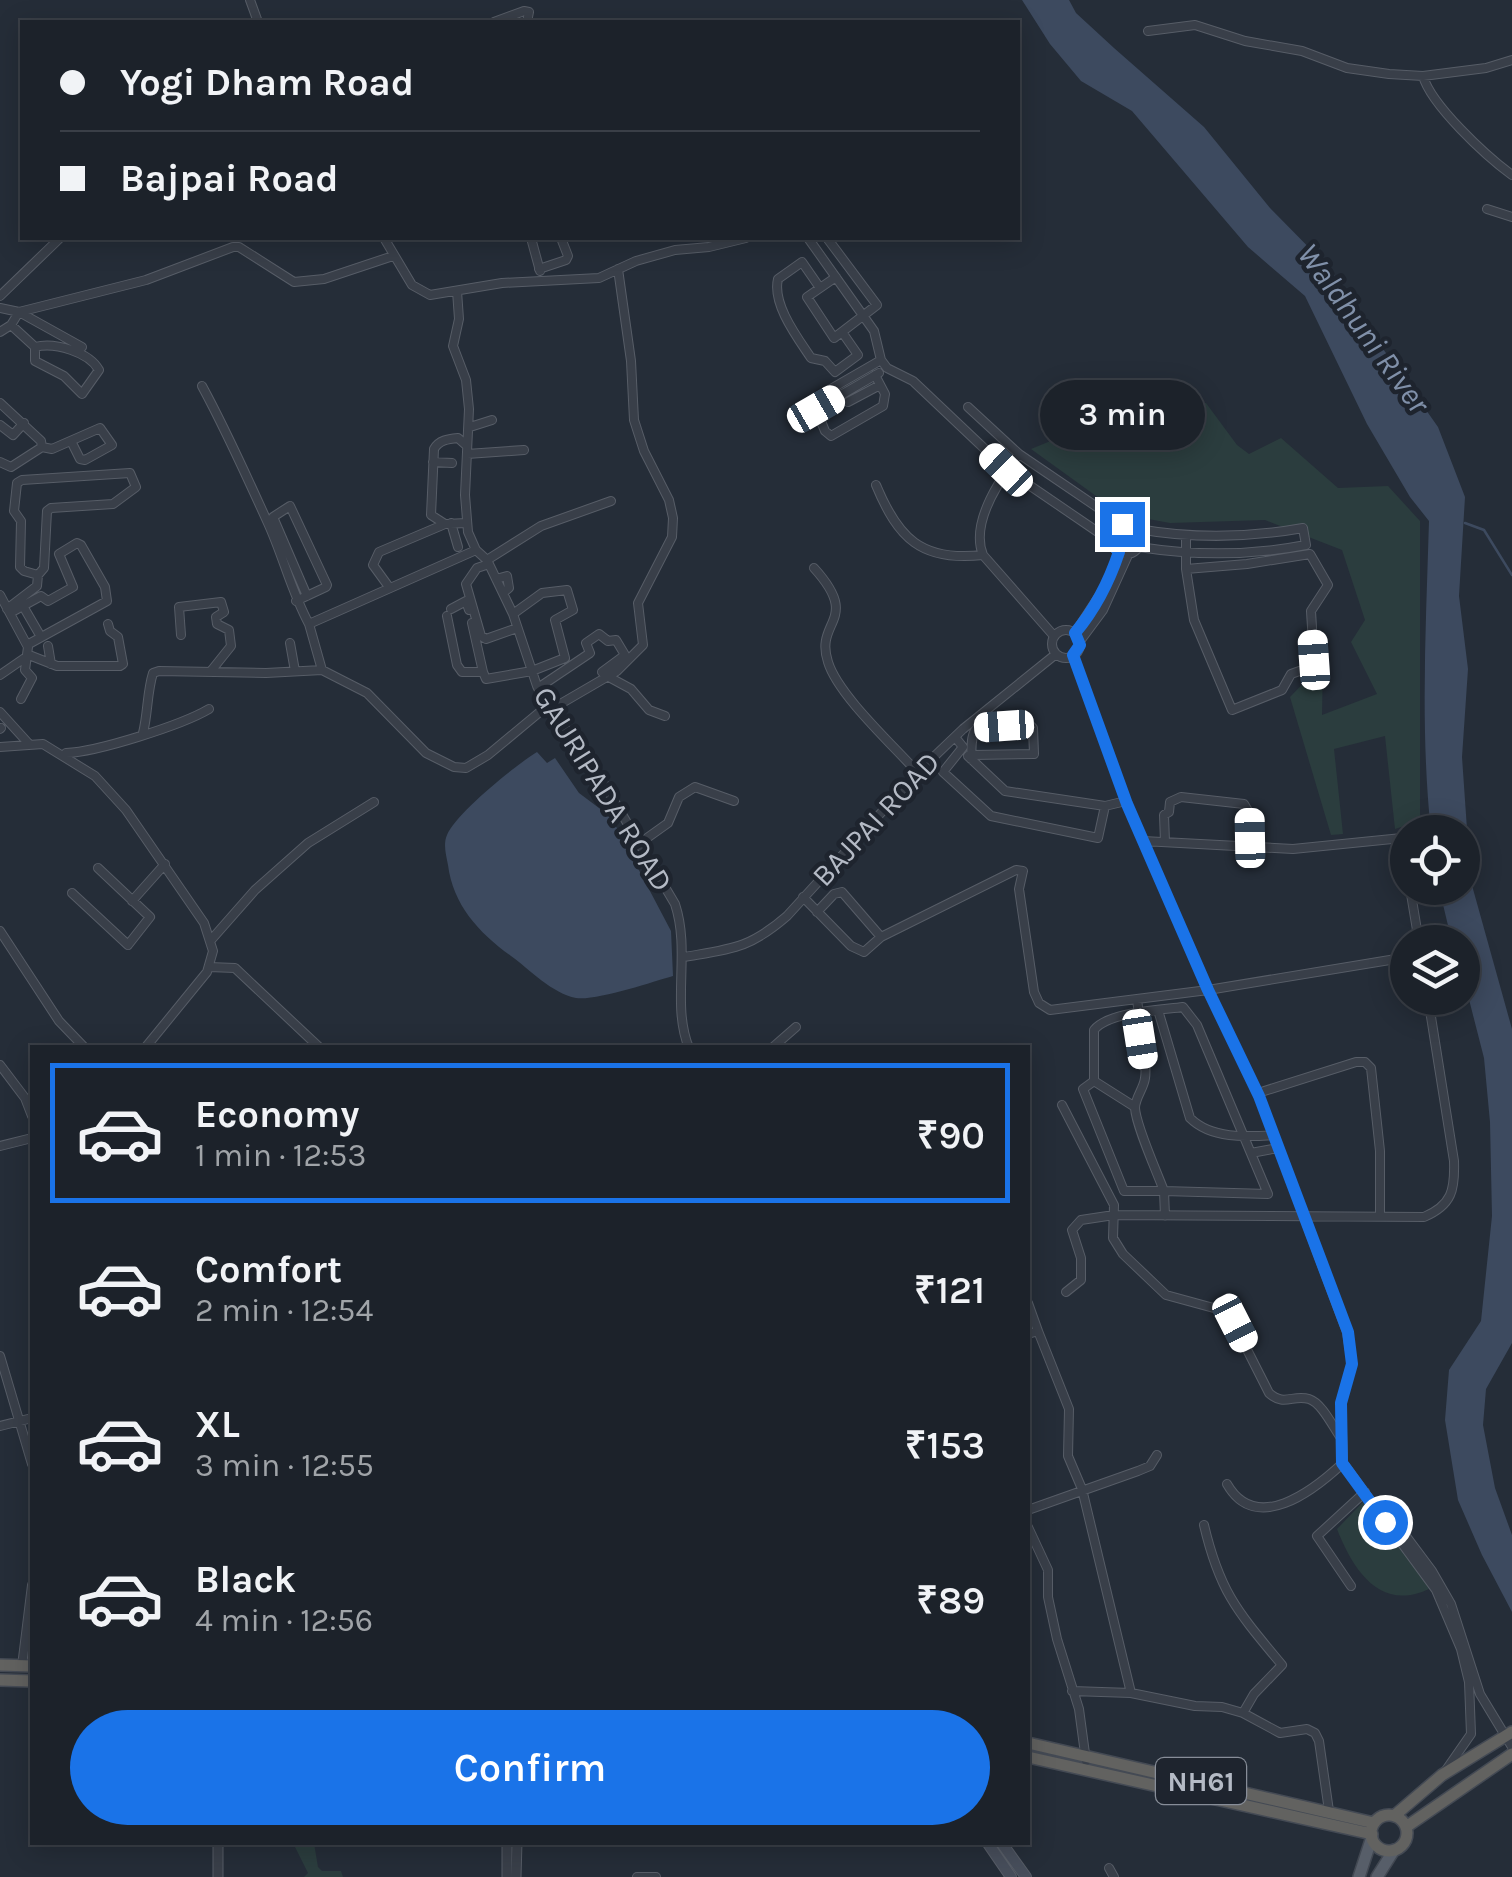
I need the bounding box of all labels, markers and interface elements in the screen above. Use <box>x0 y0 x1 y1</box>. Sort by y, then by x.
text: Yogi Dham Road <box>120 60 414 105</box>
text: Bajpai Road <box>120 156 339 201</box>
water label: Waldhuni River <box>1290 236 1438 421</box>
callout: 3 min <box>1040 379 1204 449</box>
car <box>783 381 849 437</box>
text: 3 min <box>1079 396 1166 433</box>
car <box>974 438 1038 502</box>
route end <box>1100 502 1145 547</box>
car <box>1297 629 1331 691</box>
street label: GAURIPADA ROAD <box>526 680 680 898</box>
car <box>973 709 1035 743</box>
street label: BAJPAI ROAD <box>805 744 947 894</box>
car <box>1234 808 1266 868</box>
map controls <box>1390 815 1480 1015</box>
button: locate <box>1390 815 1480 905</box>
button: layers <box>1390 925 1480 1015</box>
car <box>1120 1007 1160 1071</box>
icon: car <box>75 1088 165 1178</box>
text: Economy <box>195 1092 359 1137</box>
text: ₹90 <box>917 1113 985 1158</box>
text: 1 min · 12:53 <box>195 1137 366 1174</box>
icon: car <box>75 1243 165 1333</box>
text: Comfort <box>195 1247 342 1292</box>
text: ₹121 <box>914 1268 985 1313</box>
car <box>1208 1289 1262 1357</box>
text: 2 min · 12:54 <box>195 1292 373 1329</box>
icon: car <box>75 1398 165 1488</box>
text: XL <box>195 1402 240 1447</box>
text: ₹153 <box>905 1423 985 1468</box>
text: 3 min · 12:55 <box>195 1447 374 1484</box>
route start <box>1363 1500 1408 1545</box>
icon: car <box>75 1553 165 1643</box>
text: Black <box>195 1557 296 1602</box>
text: ₹89 <box>916 1578 985 1623</box>
text: 4 min · 12:56 <box>195 1602 373 1639</box>
button: Confirm <box>70 1710 990 1825</box>
road number: NH61 <box>1156 1758 1246 1804</box>

